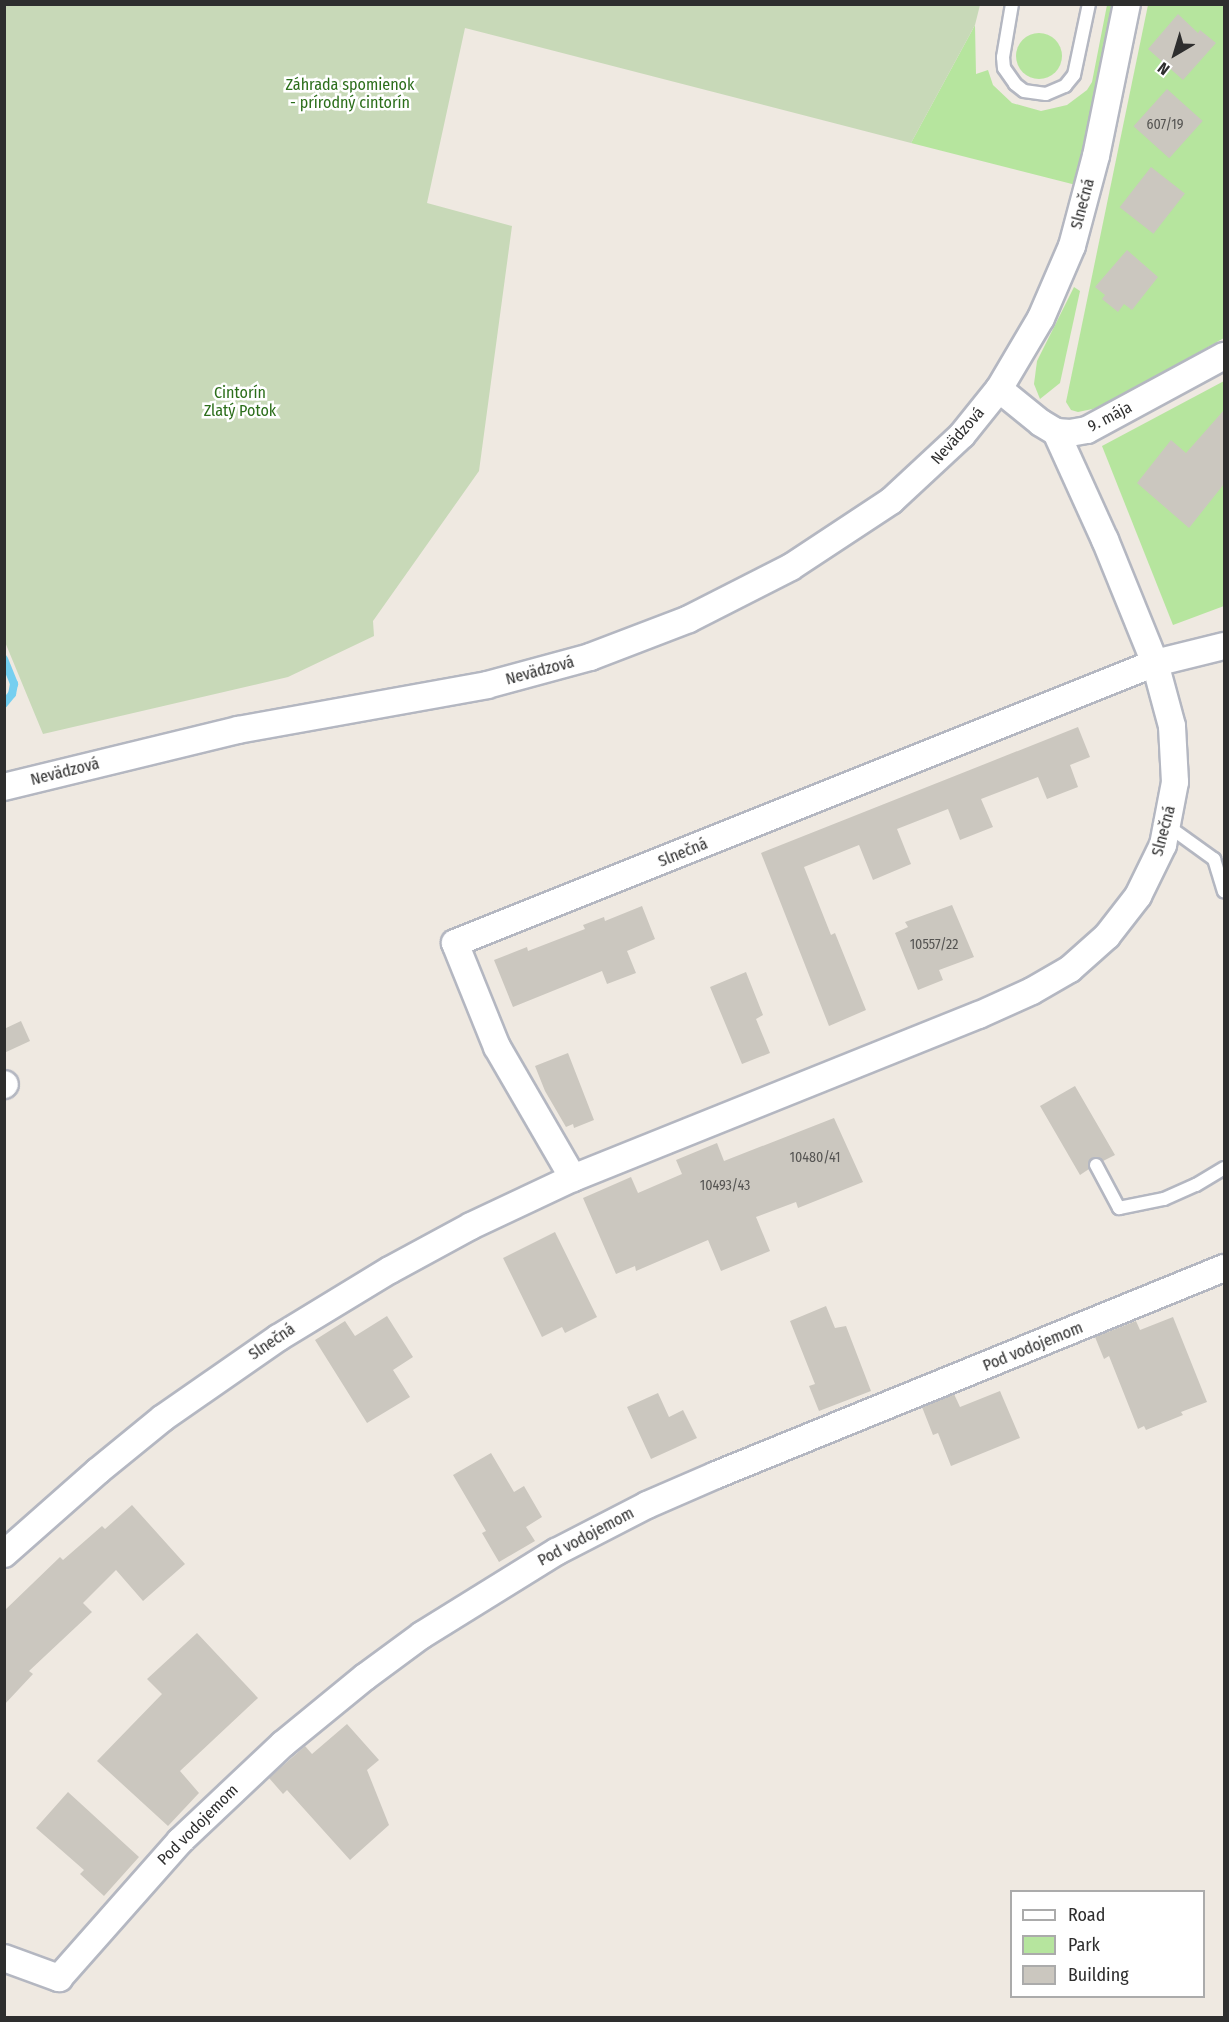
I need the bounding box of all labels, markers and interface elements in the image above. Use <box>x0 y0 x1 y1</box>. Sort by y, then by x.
north arrow <box>1145 24 1205 84</box>
text: N <box>1154 58 1173 79</box>
park label: Záhrada spomienok - prírodný cintorín <box>286 75 414 113</box>
house number: 607/19 <box>1146 117 1184 133</box>
street label: Slnečná <box>1067 177 1099 231</box>
park label: Cintorín Zlatý Potok <box>204 383 276 421</box>
street label: 9. mája <box>1085 398 1135 436</box>
street label: Nevädzová <box>927 404 989 468</box>
street label: Nevädzová <box>504 653 576 689</box>
street label: Nevädzová <box>29 754 101 790</box>
street label: Slnečná <box>1148 804 1180 858</box>
street label: Slnečná <box>655 834 711 872</box>
house number: 10557/22 <box>910 937 958 953</box>
house number: 10480/41 <box>789 1150 841 1166</box>
house number: 10493/43 <box>700 1178 750 1194</box>
street label: Pod vodojemom <box>980 1318 1086 1376</box>
street label: Slnečná <box>245 1320 299 1364</box>
street label: Pod vodojemom <box>535 1504 637 1570</box>
street label: Pod vodojemom <box>154 1781 242 1869</box>
legend <box>1010 1890 1205 1998</box>
text: Road <box>1068 1904 1105 1926</box>
text: Park <box>1068 1934 1100 1956</box>
text: Building <box>1068 1964 1129 1986</box>

